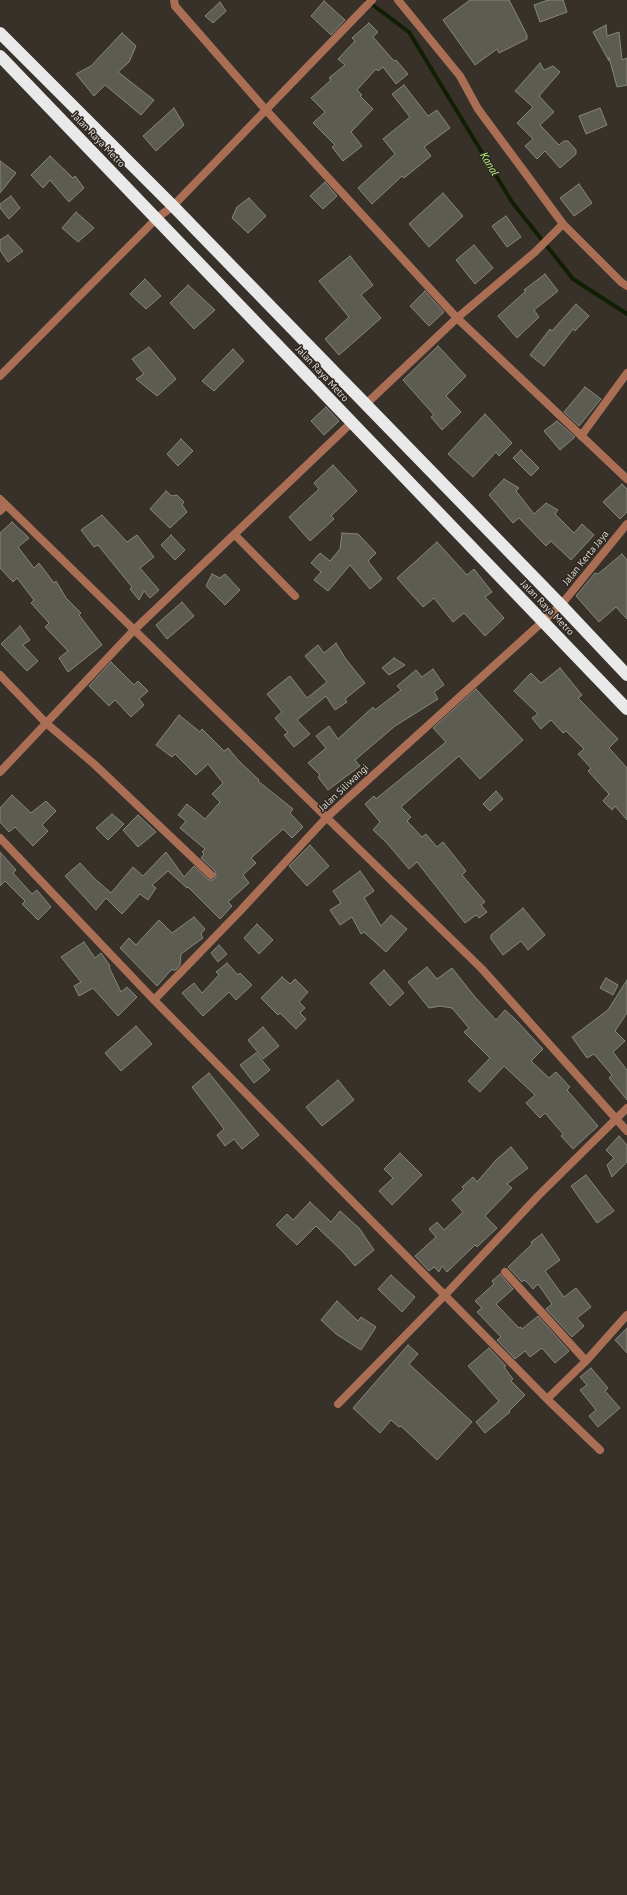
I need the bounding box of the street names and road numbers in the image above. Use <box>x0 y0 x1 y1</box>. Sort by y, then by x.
street label: Jalan Raya Metro <box>69 110 127 170</box>
street label: Jalan Raya Metro <box>293 344 351 404</box>
street label: Jalan Kerta Jaya <box>560 528 612 588</box>
street label: Jalan Raya Metro <box>518 578 576 638</box>
street label: Jalan Siliwangi <box>317 762 371 814</box>

